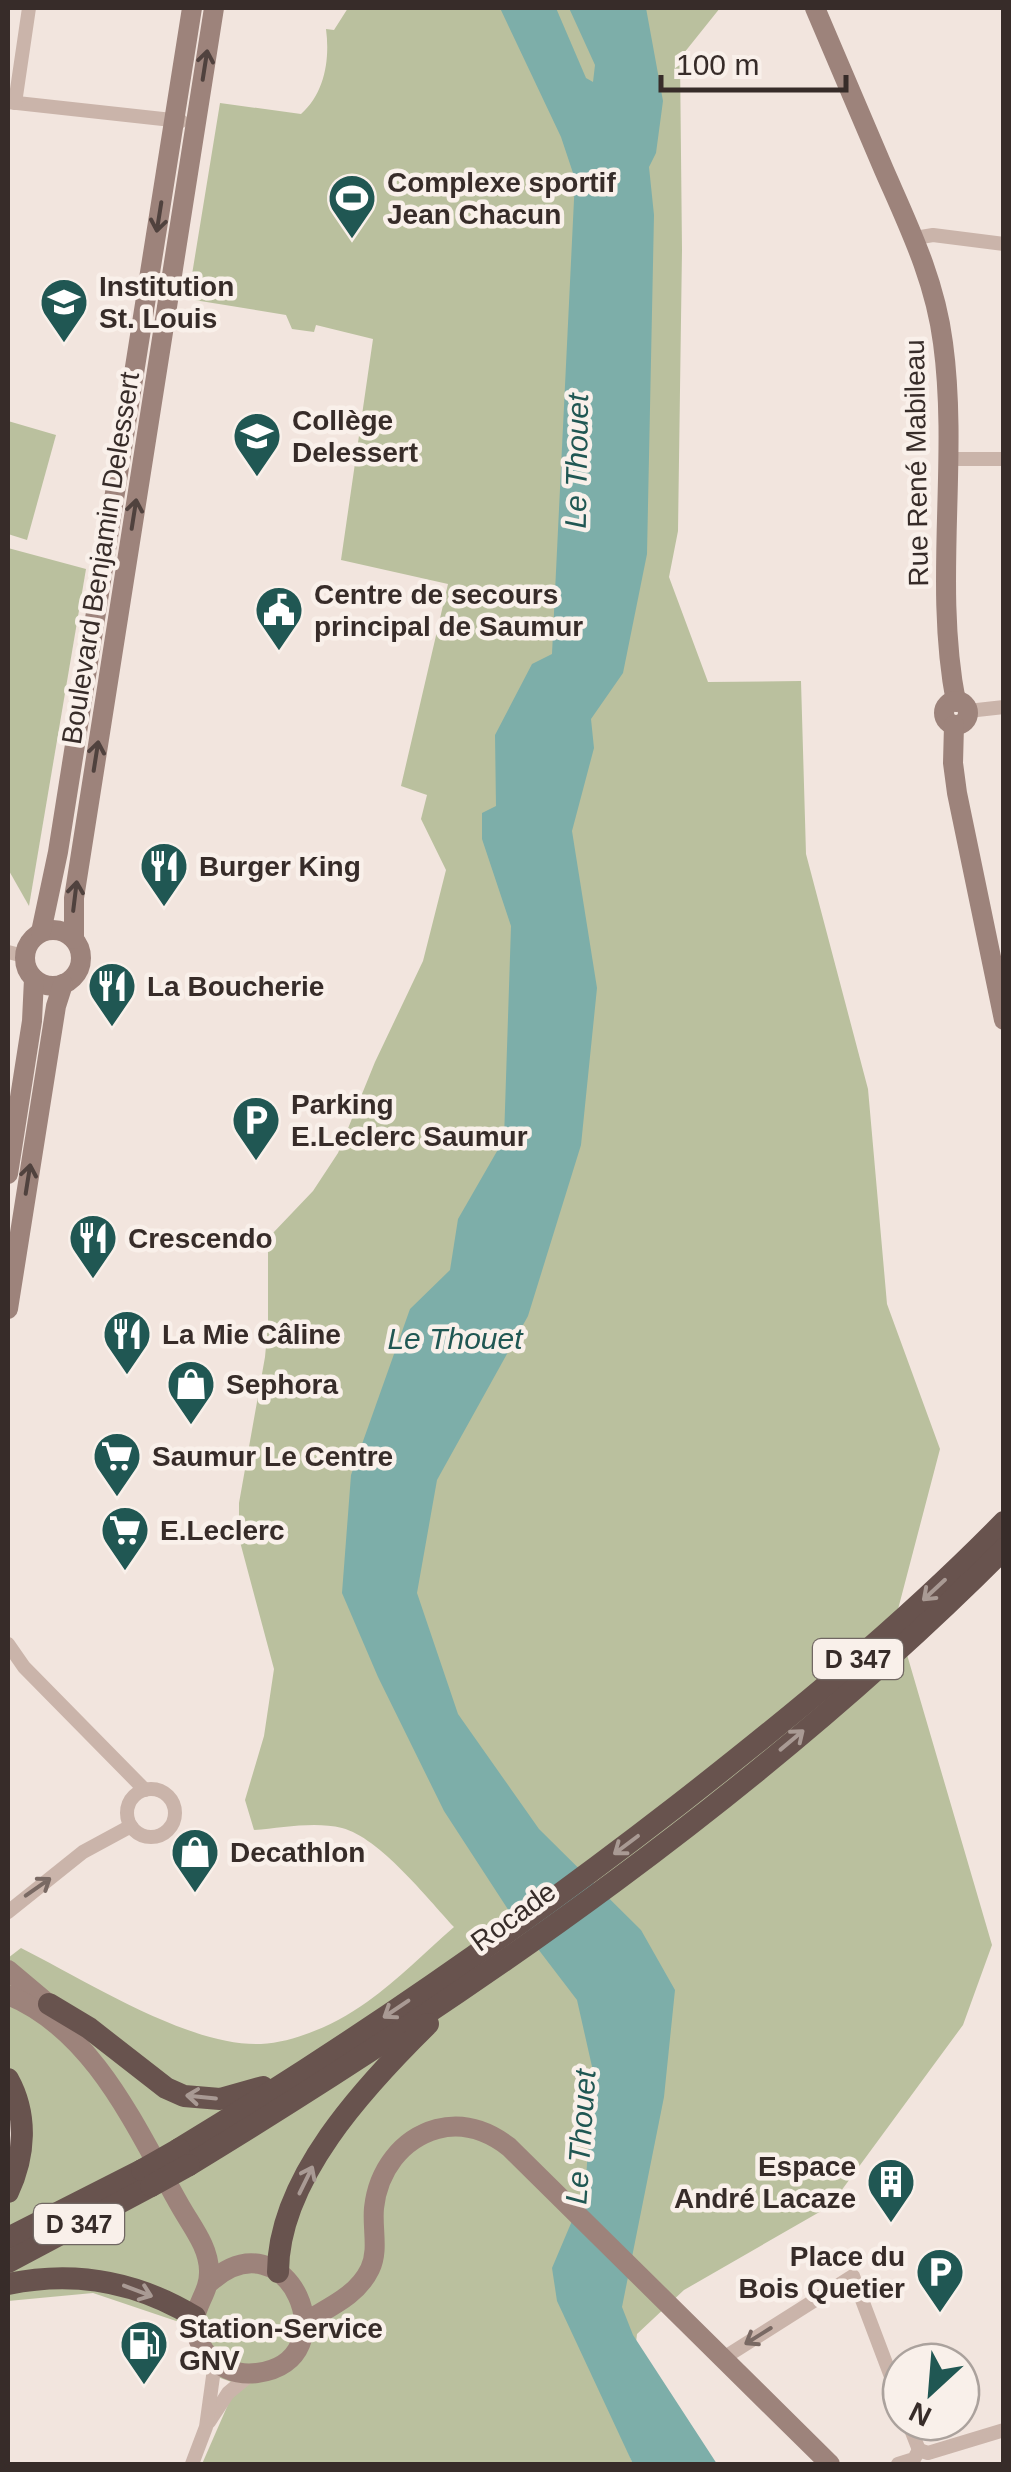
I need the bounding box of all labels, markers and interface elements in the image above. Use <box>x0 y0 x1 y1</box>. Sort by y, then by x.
scale bar <box>661 30 846 92</box>
text: 100 m <box>676 48 759 81</box>
one-way arrow <box>196 50 215 82</box>
place label: Complexe sportif Jean Chacun <box>387 167 616 230</box>
sports icon: Complexe sportif Jean Chacun <box>326 172 378 240</box>
one-way arrow <box>149 200 168 232</box>
place label: Institution St. Louis <box>99 271 234 334</box>
school or university icon: Institution St. Louis <box>38 276 90 344</box>
street label: Rue René Mabileau <box>899 339 934 587</box>
street label: Boulevard Benjamin Delessert <box>56 369 145 747</box>
water label: Le Thouet <box>559 392 594 529</box>
place label: Collège Delessert <box>292 405 418 468</box>
school or university icon: Collège Delessert <box>231 410 283 478</box>
one-way arrow <box>126 498 144 530</box>
place label: Centre de secours principal de Saumur <box>314 579 583 642</box>
public building icon: Centre de secours principal de Saumur <box>253 584 305 652</box>
one-way arrow <box>87 741 106 773</box>
restaurant icon: Burger King <box>138 840 190 908</box>
place label: Burger King <box>199 851 361 882</box>
one-way arrow <box>66 880 84 912</box>
restaurant icon: La Boucherie <box>86 960 138 1028</box>
place label: La Boucherie <box>147 971 324 1002</box>
place label: Parking E.Leclerc Saumur <box>291 1089 528 1152</box>
parking icon: Parking E.Leclerc Saumur <box>230 1094 282 1162</box>
one-way arrow <box>20 1163 38 1195</box>
restaurant icon: Crescendo <box>67 1212 119 1280</box>
place label: Crescendo <box>128 1223 273 1254</box>
restaurant icon: La Mie Câline <box>101 1308 153 1376</box>
place label: La Mie Câline <box>162 1319 341 1350</box>
water label: Le Thouet <box>387 1322 524 1355</box>
shop icon: Sephora <box>165 1358 217 1426</box>
place label: Sephora <box>226 1369 338 1400</box>
supermarket icon: Saumur Le Centre <box>91 1430 143 1498</box>
place label: Saumur Le Centre <box>152 1441 393 1472</box>
supermarket icon: E.Leclerc <box>99 1504 151 1572</box>
place label: E.Leclerc <box>160 1515 285 1546</box>
one-way arrow <box>922 1578 947 1601</box>
road number: D 347 <box>813 1639 903 1679</box>
one-way arrow <box>778 1729 804 1751</box>
shop icon: Decathlon <box>169 1826 221 1894</box>
one-way arrow <box>613 1834 640 1855</box>
place label: Decathlon <box>230 1837 365 1868</box>
street label: Rocade <box>465 1875 561 1957</box>
one-way arrow <box>23 1877 51 1898</box>
one-way arrow <box>382 1998 410 2019</box>
water label: Le Thouet <box>559 2067 602 2206</box>
one-way arrow <box>185 2088 218 2107</box>
place label: Espace André Lacaze <box>674 2151 856 2214</box>
building icon: Espace André Lacaze <box>865 2156 917 2224</box>
one-way arrow <box>297 2166 316 2196</box>
road number: D 347 <box>34 2204 124 2244</box>
place label: Place du Bois Quetier <box>739 2241 905 2304</box>
parking icon: Place du Bois Quetier <box>914 2246 966 2314</box>
one-way arrow <box>122 2283 153 2301</box>
place label: Station-Service GNV <box>179 2313 383 2376</box>
fuel station icon: Station-Service GNV <box>118 2318 170 2386</box>
one-way arrow <box>744 2326 773 2346</box>
north arrow <box>881 2342 981 2442</box>
text: N <box>904 2396 936 2432</box>

